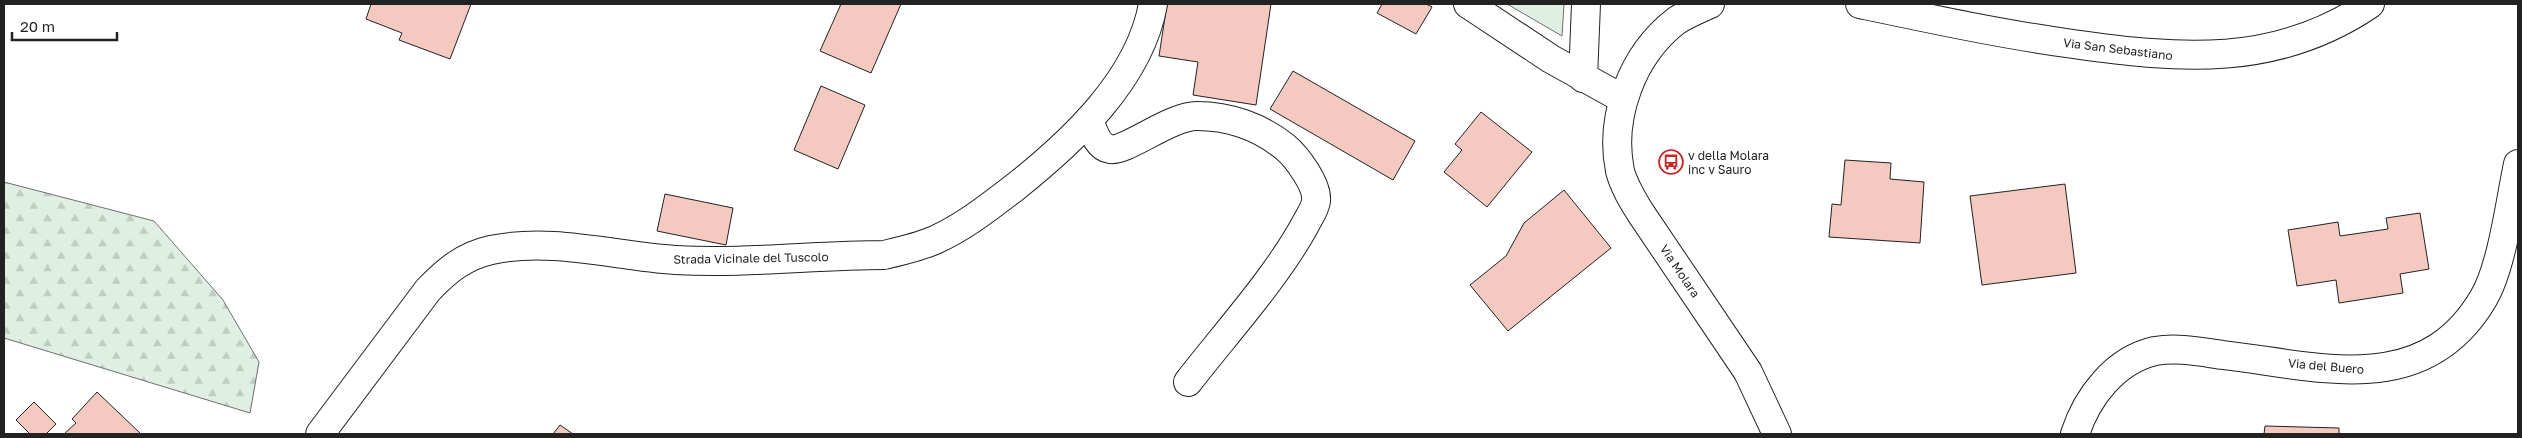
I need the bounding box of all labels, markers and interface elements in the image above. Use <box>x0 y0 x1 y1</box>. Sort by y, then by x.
scale bar <box>12 10 118 42</box>
text: 20 m <box>20 17 55 35</box>
street label: Via San Sebastiano <box>2062 35 2174 63</box>
place label: v della Molara inc v Sauro <box>1688 148 1769 177</box>
bus stop icon: v della Molara inc v Sauro <box>1658 149 1684 175</box>
street label: Via Molara <box>1657 242 1703 300</box>
street label: Strada Vicinale del Tuscolo <box>673 249 829 267</box>
street label: Via del Buero <box>2287 355 2365 377</box>

